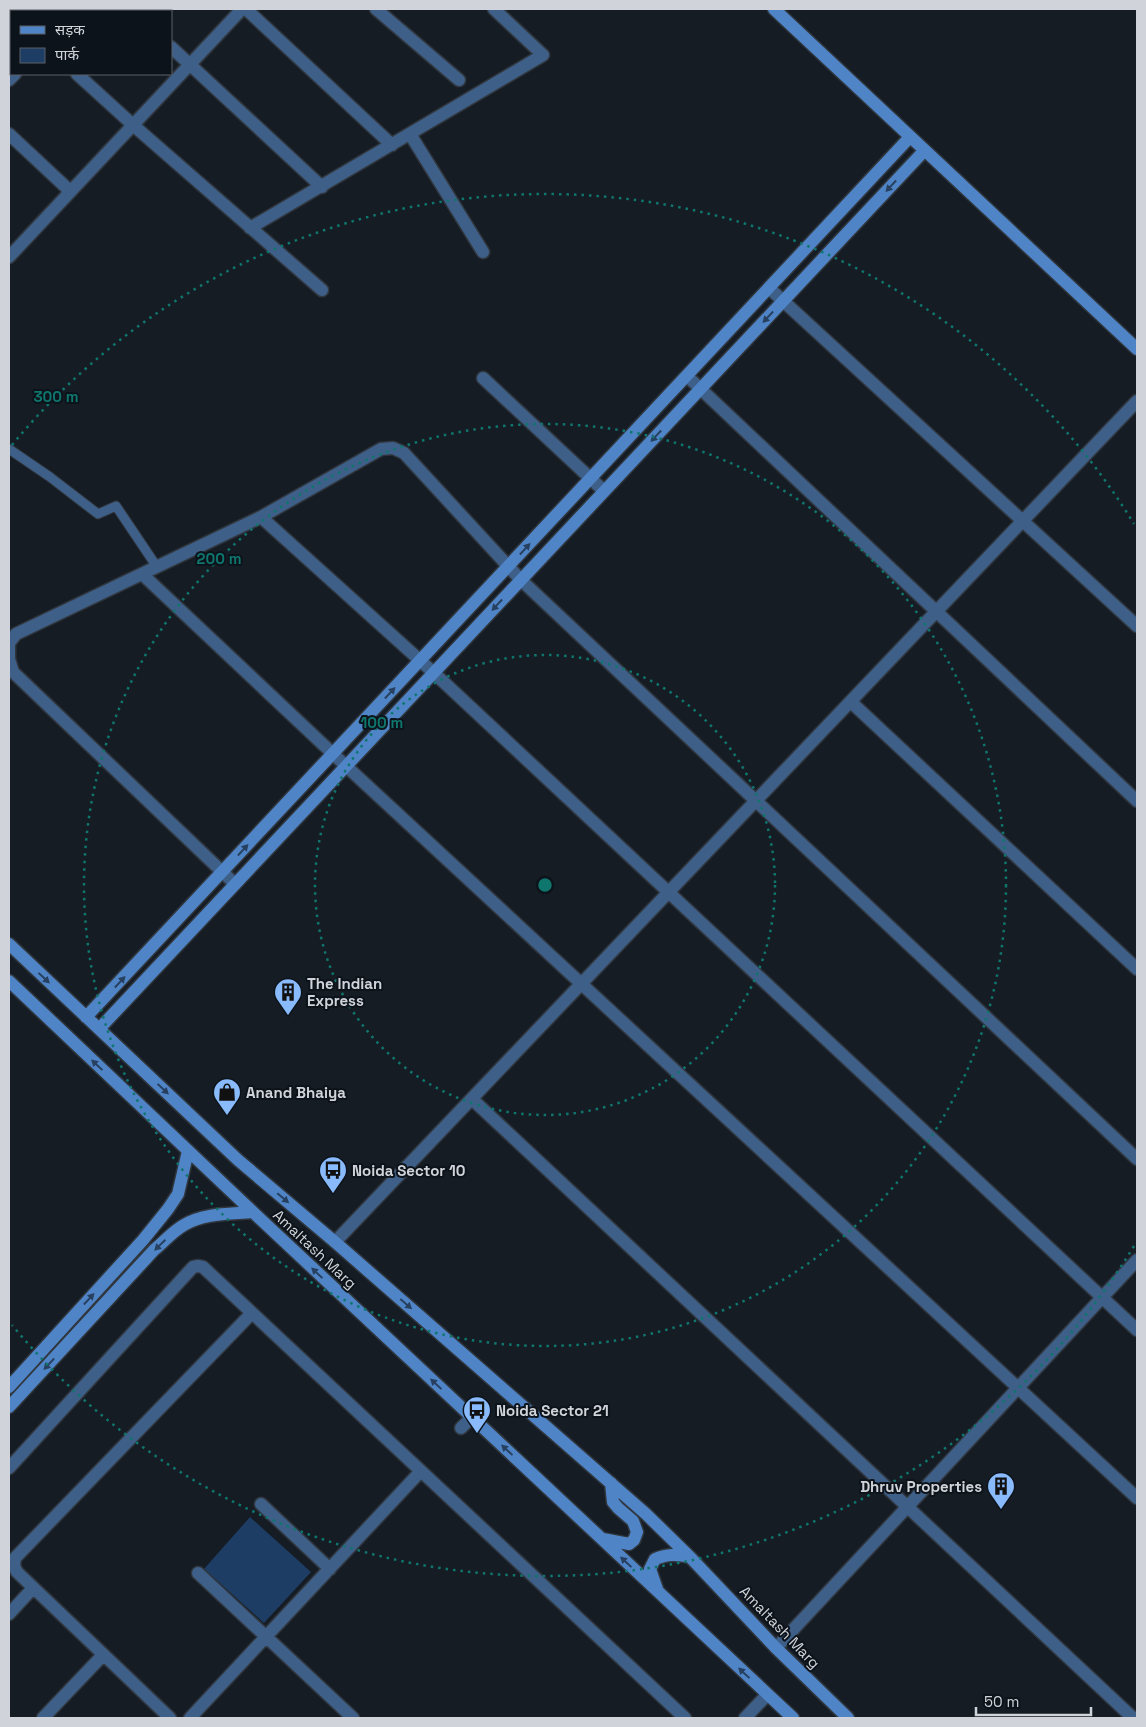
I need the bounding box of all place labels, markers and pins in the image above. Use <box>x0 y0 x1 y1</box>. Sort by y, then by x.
centre of rings <box>536 876 554 894</box>
place label: The Indian Express <box>307 974 382 1010</box>
building icon: The Indian Express <box>273 977 303 1016</box>
shop icon: Anand Bhaiya <box>212 1077 242 1116</box>
place label: Anand Bhaiya <box>246 1083 346 1102</box>
bus stop icon: Noida Sector 10 <box>318 1155 348 1194</box>
place label: Noida Sector 10 <box>352 1161 466 1180</box>
bus stop icon: Noida Sector 21 <box>462 1395 492 1434</box>
place label: Noida Sector 21 <box>496 1401 609 1420</box>
building icon: Dhruv Properties <box>986 1471 1016 1510</box>
place label: Dhruv Properties <box>860 1477 982 1496</box>

